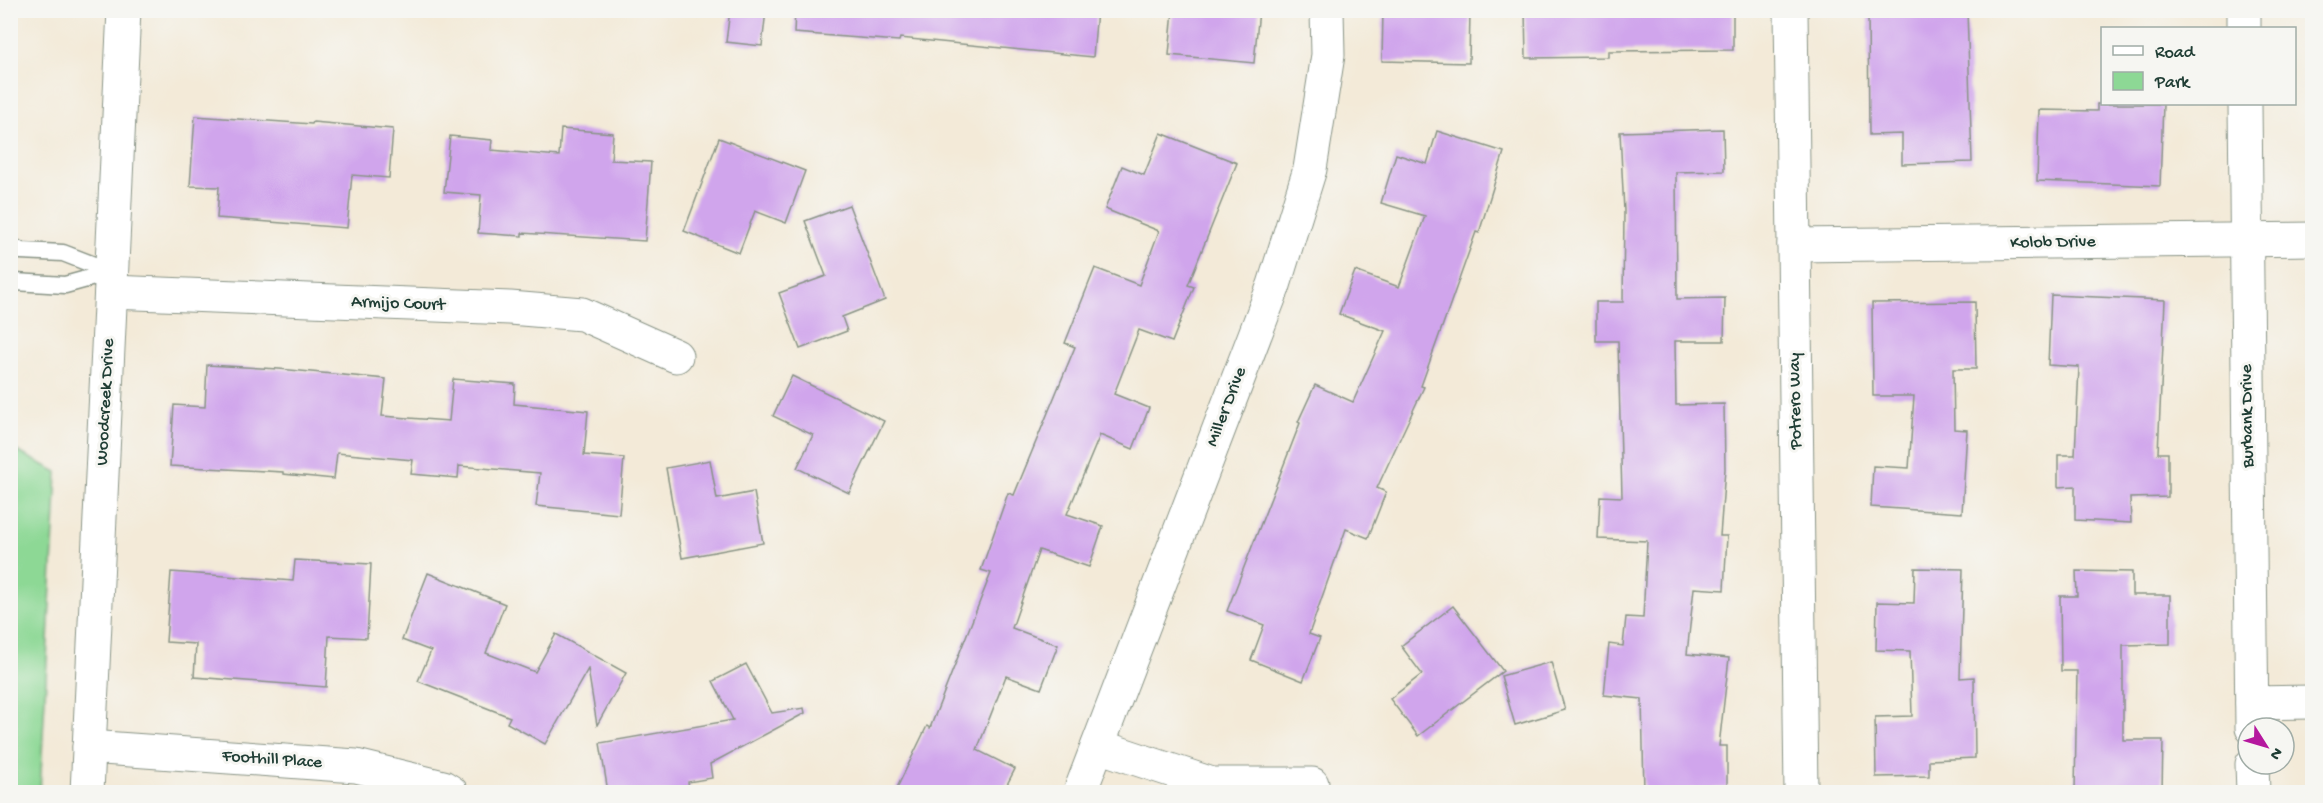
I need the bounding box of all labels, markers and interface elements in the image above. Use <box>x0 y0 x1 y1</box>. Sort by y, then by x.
legend <box>2101 27 2296 105</box>
text: Road <box>2155 43 2196 64</box>
text: Park <box>2154 73 2191 94</box>
street label: Kolob Drive <box>2010 232 2097 254</box>
street label: Armijo Court <box>351 292 447 316</box>
street label: Woodcreek Drive <box>92 337 120 466</box>
street label: Potrero Way <box>1785 352 1807 450</box>
street label: Burbank Drive <box>2237 363 2259 469</box>
street label: Miller Drive <box>1202 364 1252 450</box>
north arrow <box>2236 716 2296 776</box>
text: N <box>2264 743 2286 763</box>
street label: Foothill Place <box>220 746 323 774</box>

